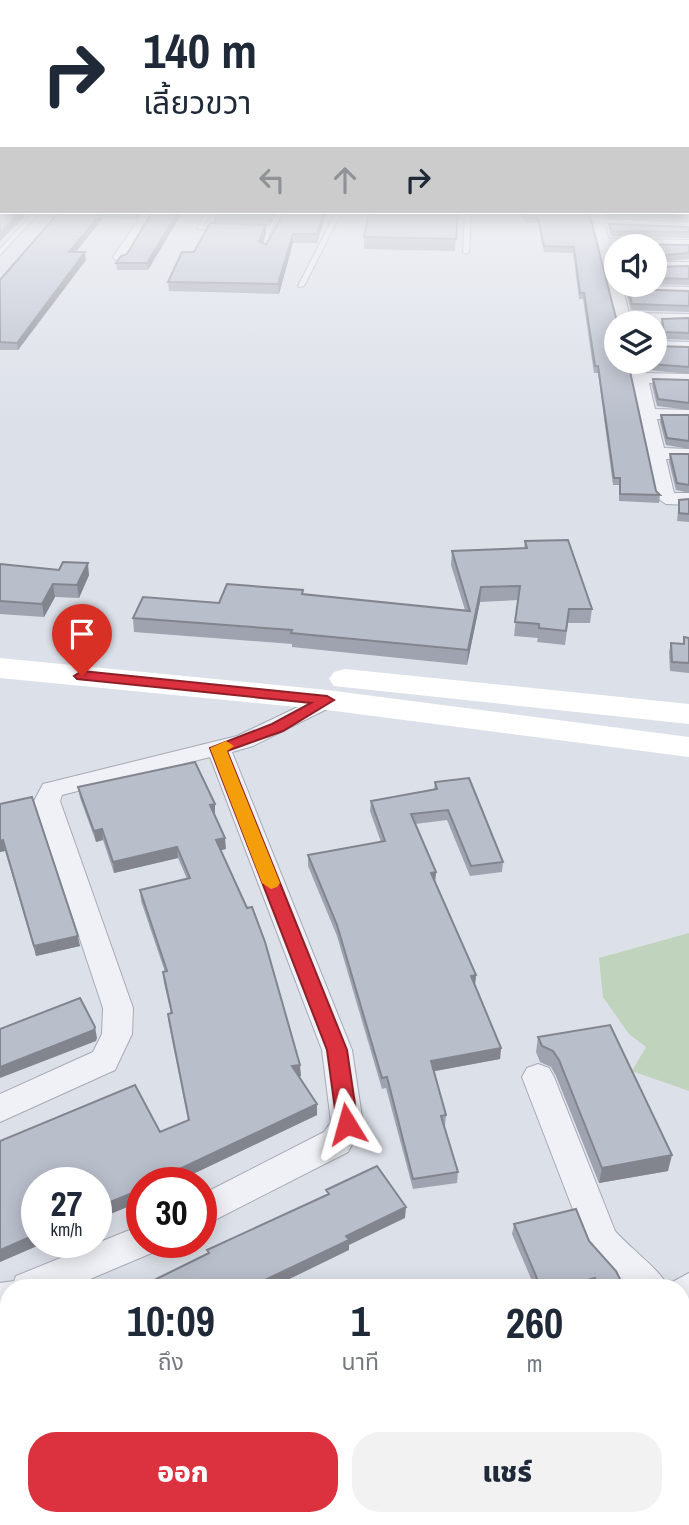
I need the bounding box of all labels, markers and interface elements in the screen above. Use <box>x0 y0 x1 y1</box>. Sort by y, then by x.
text: 140 m <box>143 17 257 83</box>
icon: right <box>28 28 119 119</box>
text: เลี้ยวขวา <box>143 81 251 124</box>
icon: left <box>253 161 291 199</box>
icon: ahead <box>326 161 364 199</box>
icon: right <box>399 161 437 199</box>
map controls <box>604 234 667 374</box>
button: sound <box>604 234 667 297</box>
button: layers <box>604 311 667 374</box>
pin <box>52 604 112 676</box>
icon: arrive <box>63 615 101 653</box>
position arrow <box>310 1087 384 1161</box>
speed limit sign: 30 <box>126 1167 217 1258</box>
text: 27 <box>51 1180 82 1227</box>
text: km/h <box>51 1217 83 1242</box>
text: 10:09 <box>127 1293 215 1349</box>
text: 1 <box>351 1293 370 1349</box>
text: 260 <box>506 1295 563 1351</box>
text: ถึง <box>158 1346 184 1377</box>
text: นาที <box>342 1346 379 1377</box>
text: m <box>527 1348 542 1379</box>
button: ออก <box>28 1432 338 1512</box>
button: แชร์ <box>352 1432 662 1512</box>

